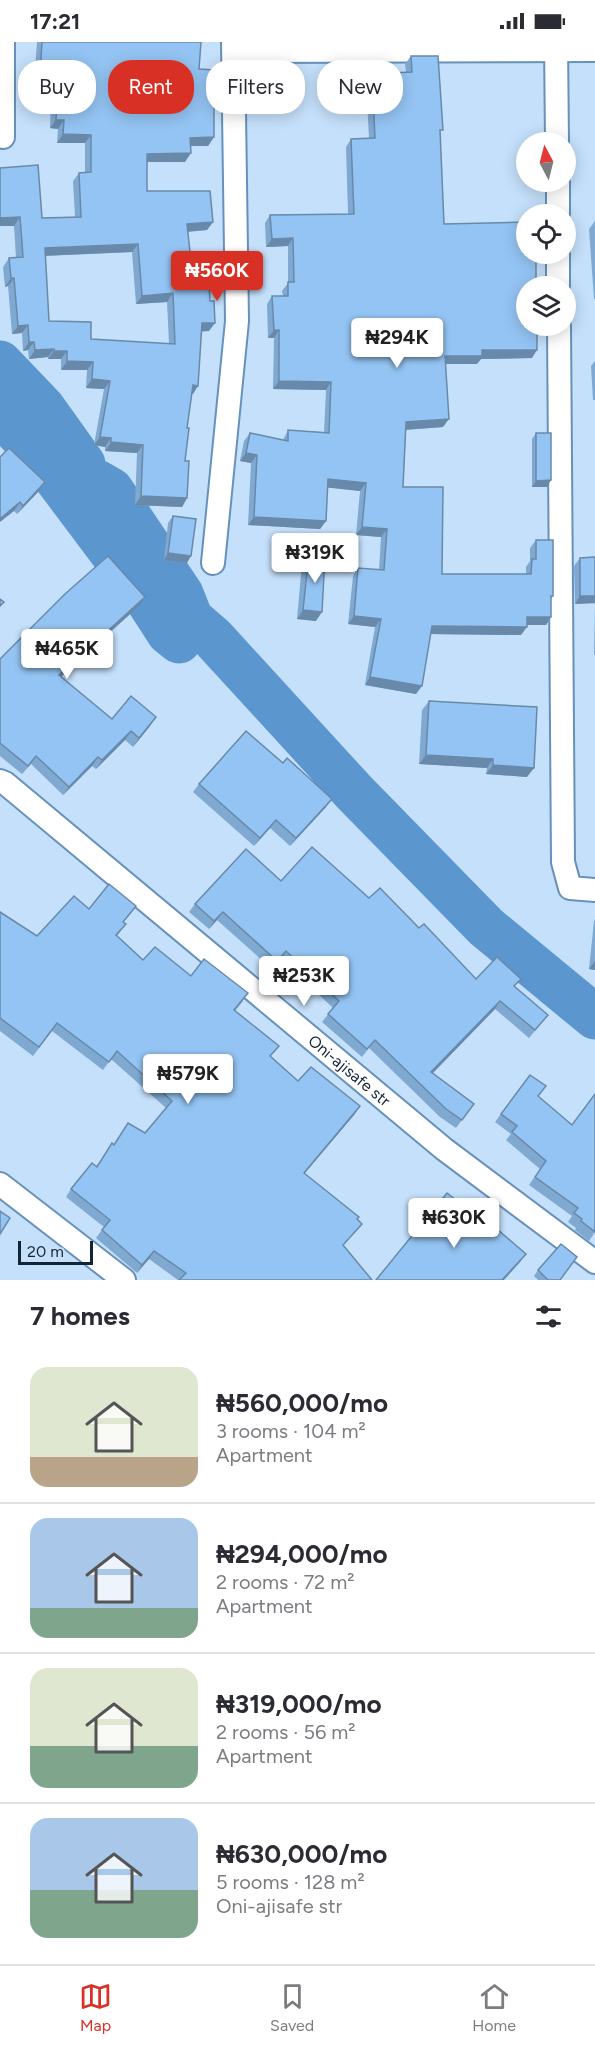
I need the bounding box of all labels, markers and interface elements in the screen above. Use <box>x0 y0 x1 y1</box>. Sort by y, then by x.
text: 17:21 <box>30 8 80 35</box>
chip: Buy <box>18 60 96 114</box>
chip: Rent <box>108 60 194 114</box>
chip: Filters <box>206 60 305 114</box>
chip: New <box>317 60 403 114</box>
north arrow <box>516 132 576 192</box>
map controls <box>516 132 576 336</box>
button: locate <box>516 204 576 264</box>
pin: ₦560K <box>175 251 259 302</box>
text: ₦560K <box>185 258 249 282</box>
button: layers <box>516 276 576 336</box>
pin: ₦294K <box>355 318 439 369</box>
text: ₦294K <box>365 325 429 349</box>
pin: ₦319K <box>273 533 357 584</box>
text: ₦319K <box>286 540 344 564</box>
pin: ₦465K <box>25 629 109 680</box>
text: ₦465K <box>35 636 99 660</box>
pin: ₦253K <box>262 956 346 1007</box>
text: ₦253K <box>273 963 335 987</box>
street label: Oni-ajisafe str <box>305 1031 395 1110</box>
pin: ₦579K <box>146 1054 230 1105</box>
text: ₦579K <box>157 1061 219 1085</box>
pin: ₦630K <box>412 1198 496 1249</box>
text: ₦630K <box>422 1205 486 1229</box>
scale bar <box>18 1238 93 1266</box>
text: 20 m <box>27 1242 64 1261</box>
text: 7 homes <box>30 1300 130 1332</box>
icon: filters <box>532 1300 565 1333</box>
text: ₦560,000/mo <box>216 1387 388 1419</box>
icon: home <box>78 1391 150 1463</box>
text: 3 rooms · 104 m² <box>216 1419 366 1443</box>
text: Apartment <box>216 1443 313 1467</box>
text: ₦294,000/mo <box>216 1538 388 1570</box>
icon: home <box>78 1542 150 1614</box>
text: 2 rooms · 72 m² <box>216 1570 354 1594</box>
text: Apartment <box>216 1594 313 1618</box>
text: ₦319,000/mo <box>216 1688 382 1720</box>
icon: home <box>78 1692 150 1764</box>
text: 2 rooms · 56 m² <box>216 1720 355 1744</box>
text: Apartment <box>216 1744 313 1768</box>
text: ₦630,000/mo <box>216 1838 387 1870</box>
icon: home <box>78 1842 150 1914</box>
text: 5 rooms · 128 m² <box>216 1870 365 1894</box>
text: Oni-ajisafe str <box>216 1894 342 1918</box>
tab: Map <box>79 1980 112 2035</box>
tab: Saved <box>270 1980 314 2035</box>
tab: Home <box>472 1980 516 2035</box>

